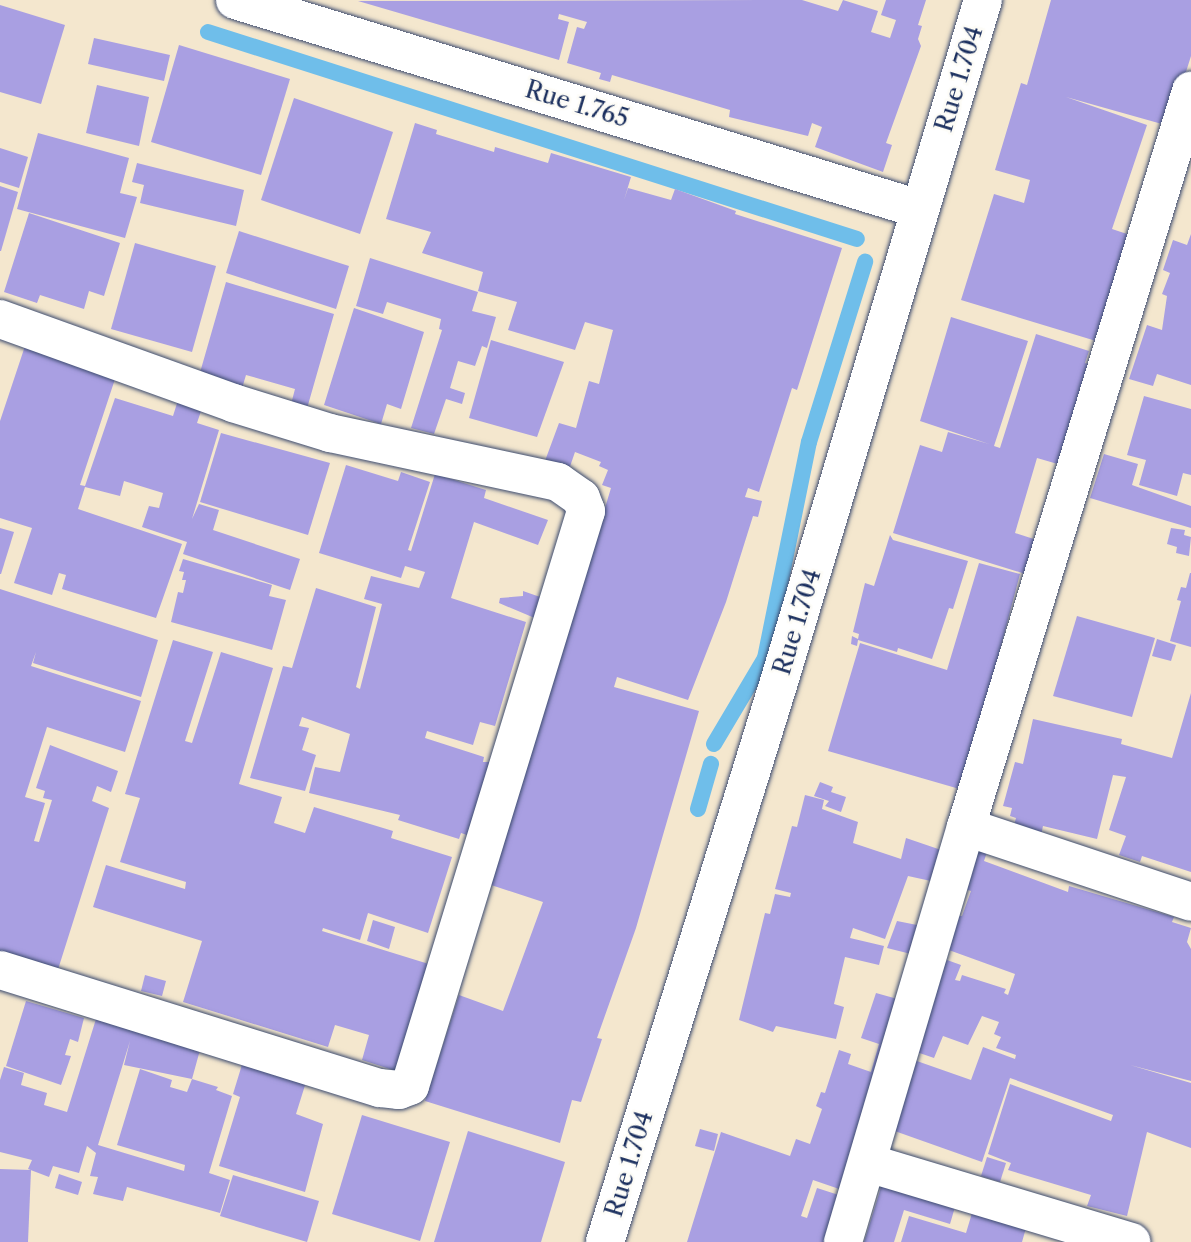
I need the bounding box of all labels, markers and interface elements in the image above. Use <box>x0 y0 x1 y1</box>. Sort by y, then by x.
street label: Rue 1.704 <box>929 23 989 135</box>
street label: Rue 1.765 <box>522 75 632 133</box>
street label: Rue 1.704 <box>767 566 827 678</box>
street label: Rue 1.704 <box>599 1108 659 1220</box>

